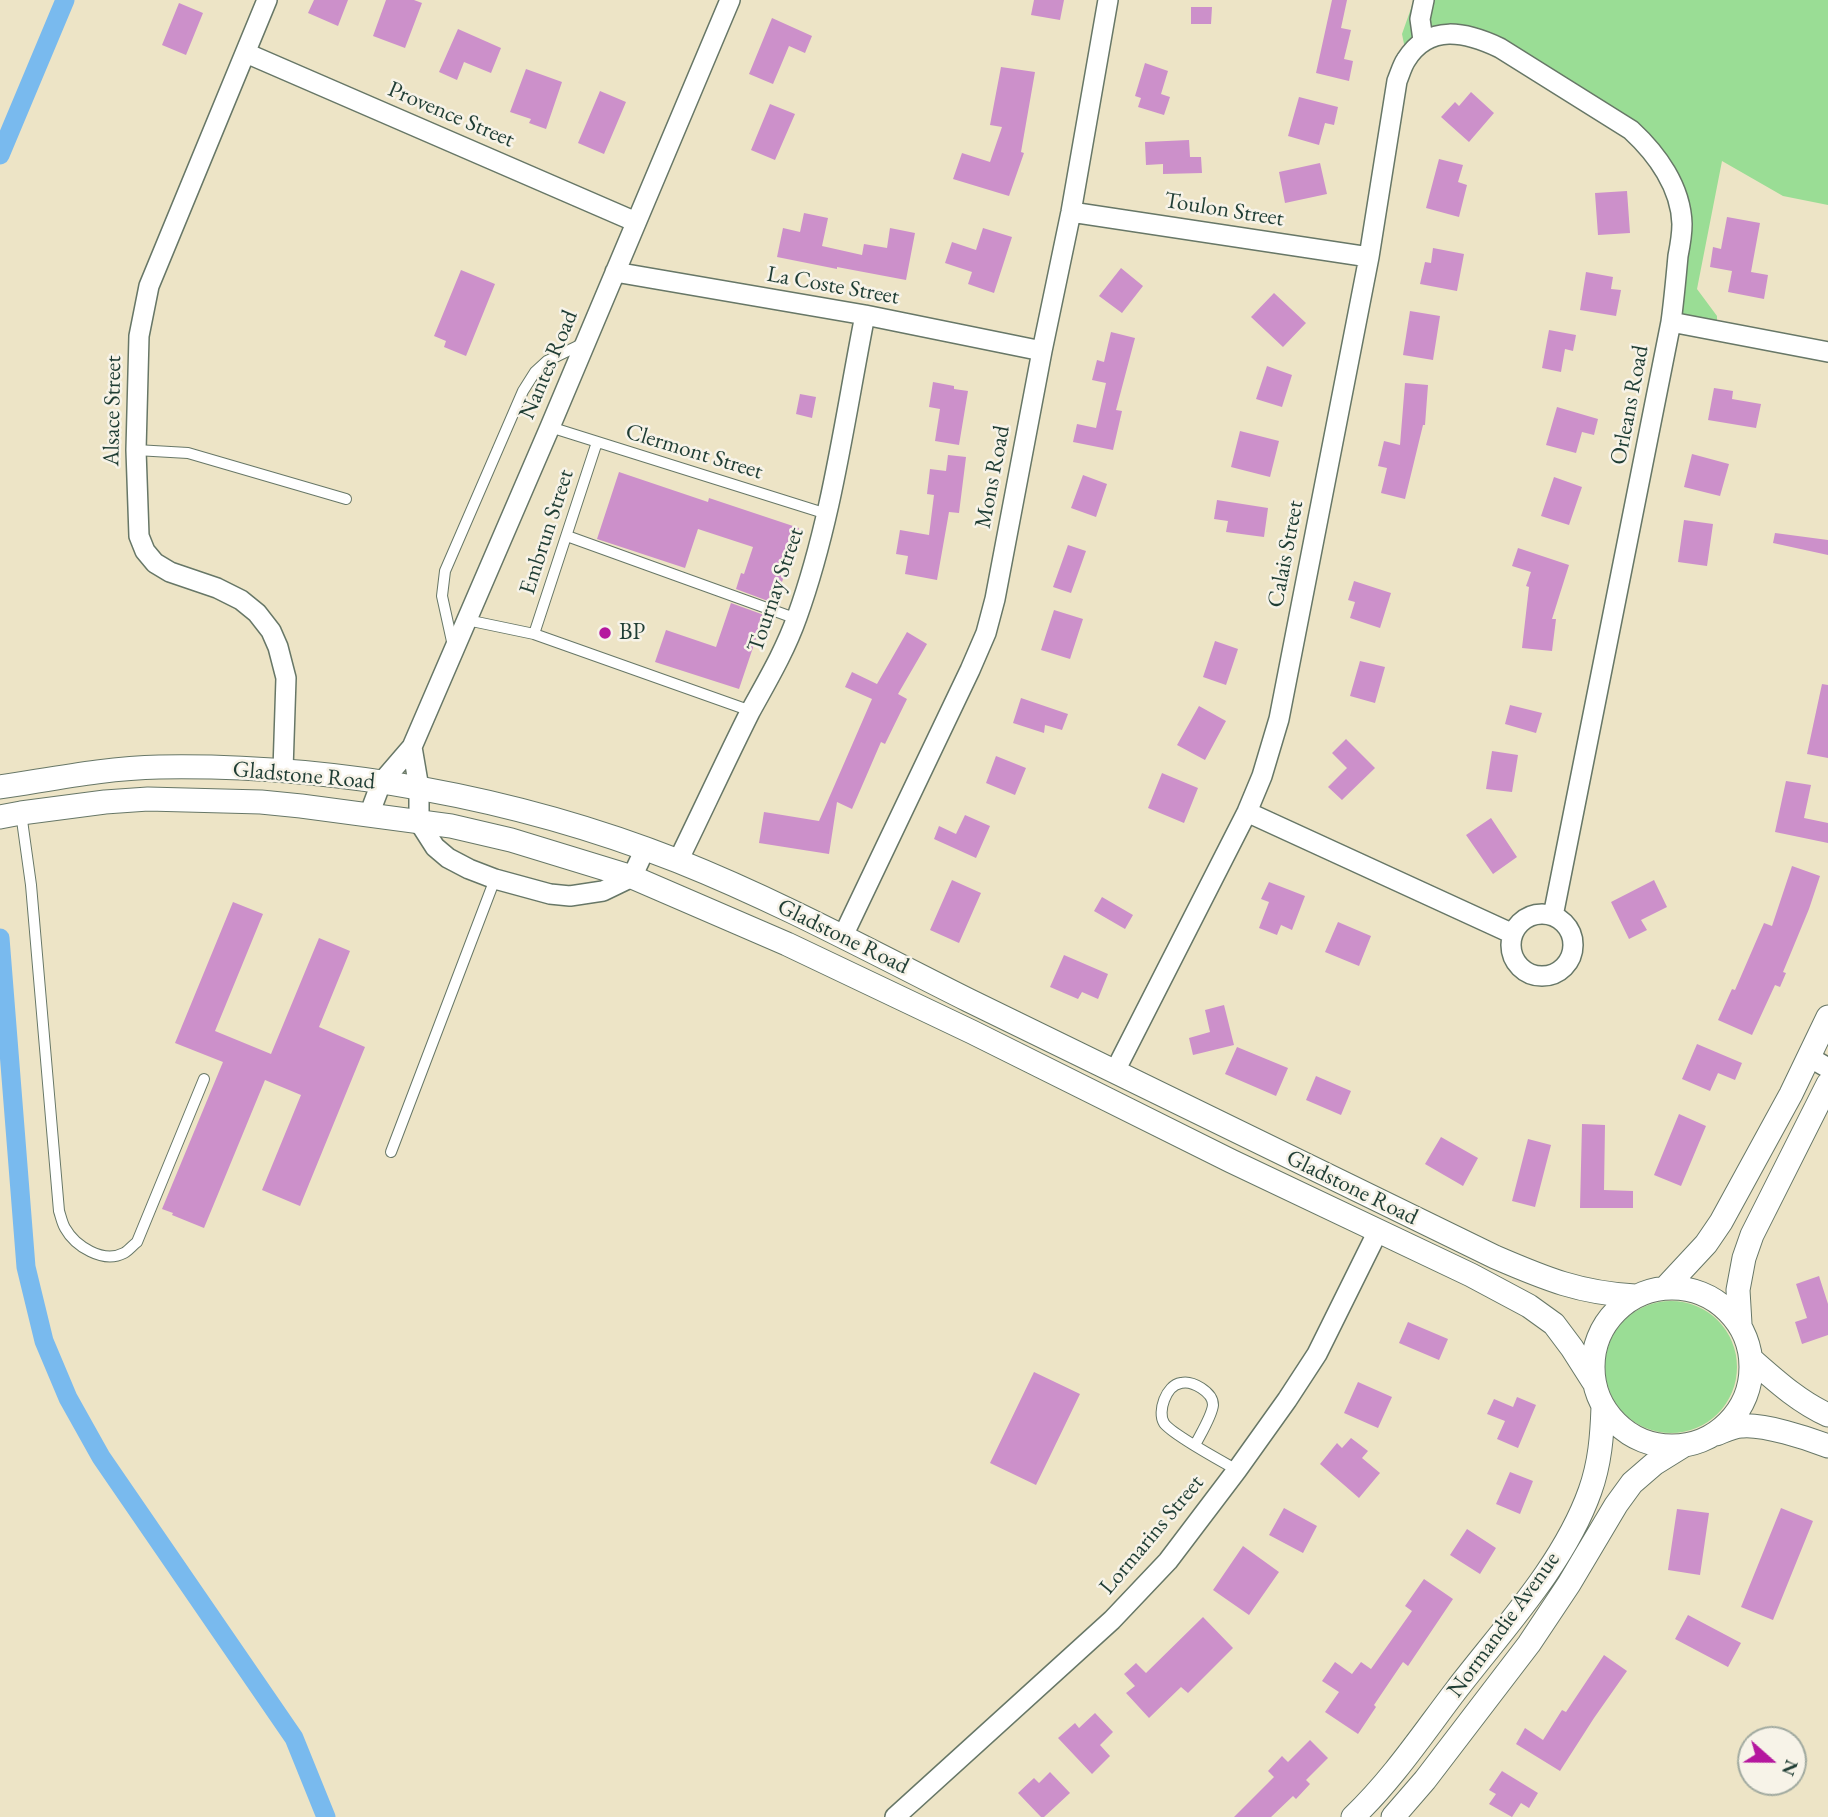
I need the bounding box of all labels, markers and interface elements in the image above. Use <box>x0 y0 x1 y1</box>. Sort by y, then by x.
street label: Provence Street <box>383 76 519 154</box>
street label: Toulon Street <box>1162 187 1286 233</box>
street label: La Coste Street <box>765 261 901 311</box>
street label: Nantes Road <box>514 306 584 424</box>
street label: Orleans Road <box>1605 343 1655 467</box>
street label: Alsace Street <box>98 355 128 467</box>
street label: Clermont Street <box>622 418 766 486</box>
street label: Mons Road <box>970 423 1016 531</box>
street label: Embrun Street <box>514 466 580 598</box>
street label: Calais Street <box>1262 498 1310 610</box>
street label: Tournay Street <box>742 524 810 656</box>
place label: BP <box>619 619 645 647</box>
marker: BP <box>597 625 613 641</box>
street label: Gladstone Road <box>232 756 376 796</box>
street label: Gladstone Road <box>773 893 913 981</box>
street label: Gladstone Road <box>1282 1144 1422 1232</box>
street label: Lormarins Street <box>1094 1470 1210 1600</box>
street label: Normandie Avenue <box>1442 1547 1566 1703</box>
north arrow <box>1737 1726 1807 1796</box>
text: N <box>1776 1756 1805 1780</box>

